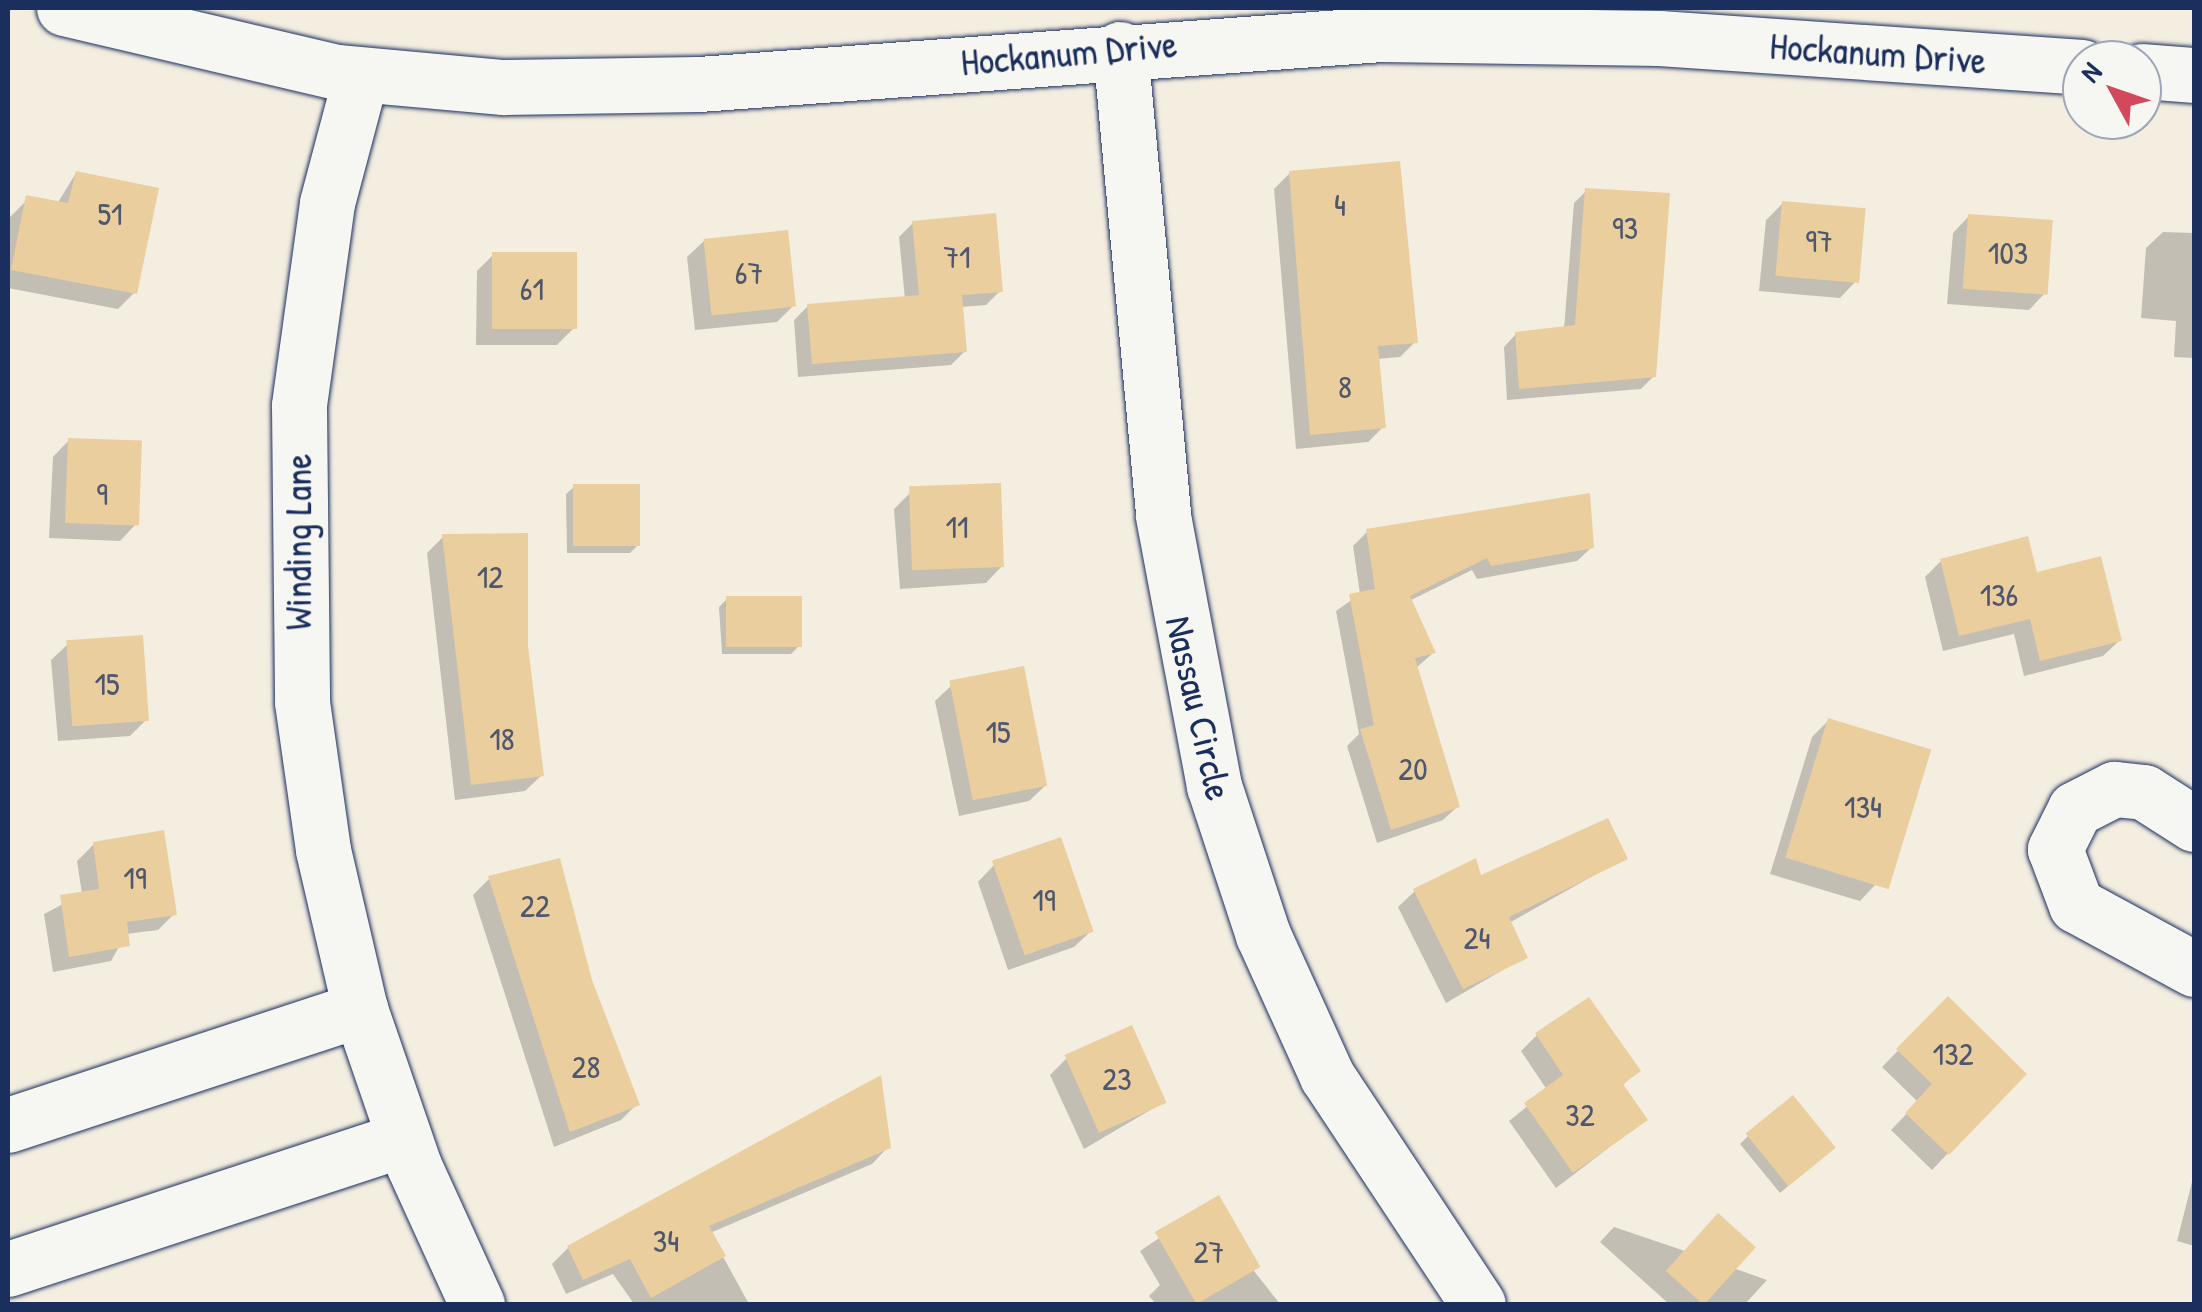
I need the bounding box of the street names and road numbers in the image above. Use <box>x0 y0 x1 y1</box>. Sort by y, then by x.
street label: Hockanum Drive <box>959 21 1179 85</box>
street label: Hockanum Drive <box>1768 23 1988 83</box>
street label: Winding Lane <box>275 454 321 630</box>
street label: Nassau Circle <box>1156 612 1242 804</box>

